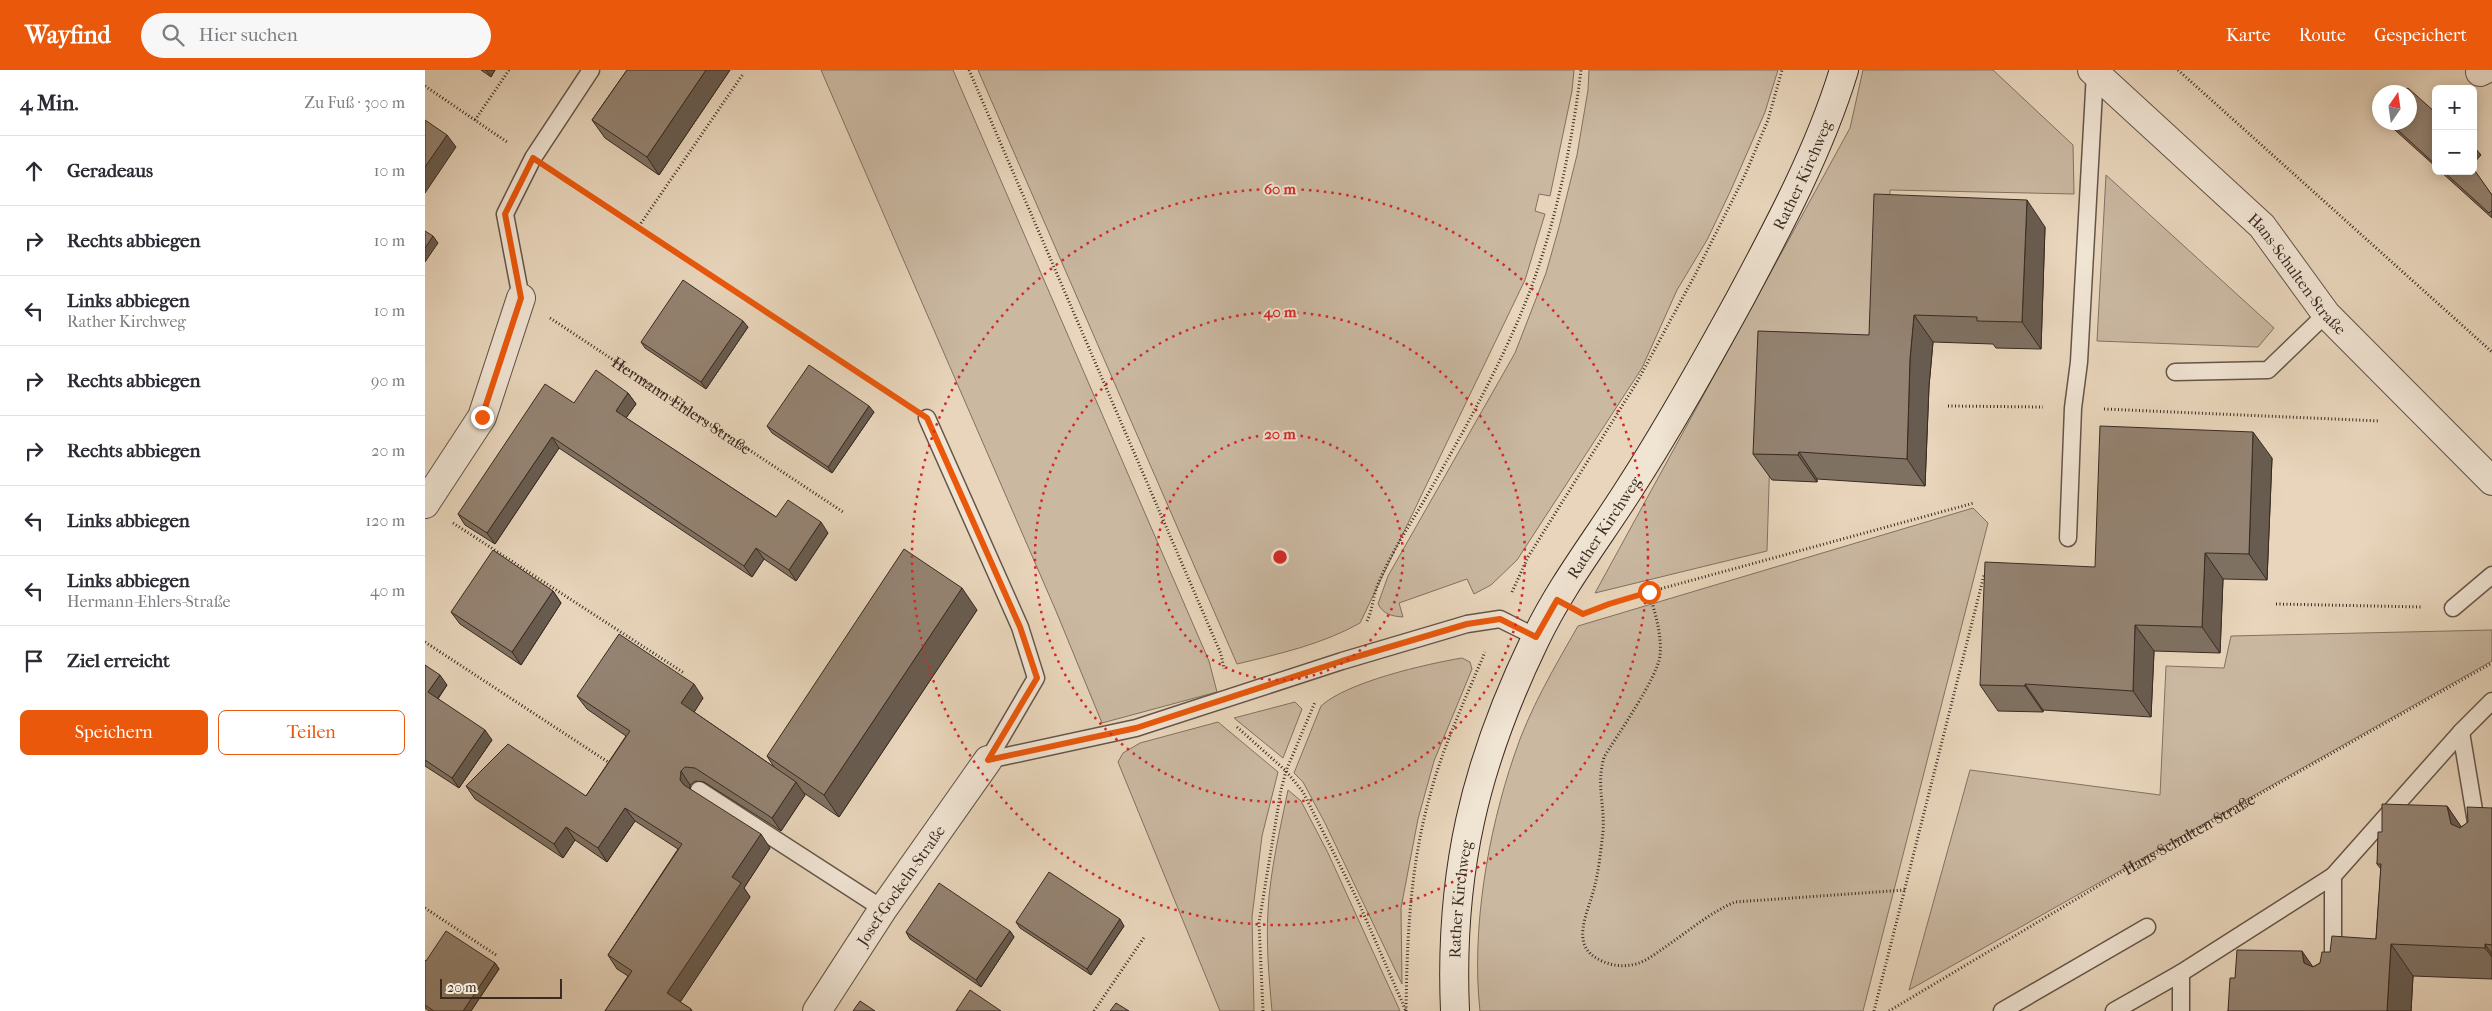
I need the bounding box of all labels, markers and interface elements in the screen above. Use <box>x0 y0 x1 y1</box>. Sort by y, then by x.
search box <box>141 13 491 58</box>
text: Wayfind <box>25 21 111 49</box>
icon: search <box>159 21 187 49</box>
text: Hier suchen <box>199 24 298 46</box>
text: Karte <box>2226 25 2271 46</box>
text: Route <box>2299 25 2346 46</box>
text: Gespeichert <box>2374 25 2467 46</box>
north arrow <box>2372 85 2417 130</box>
map controls <box>2432 85 2477 175</box>
button: + <box>2432 85 2477 130</box>
text: 4 Min. <box>20 91 79 115</box>
text: Zu Fuß · 300 m <box>304 93 405 112</box>
street label: Rather Kirchweg <box>1769 117 1836 233</box>
button: − <box>2432 130 2477 175</box>
icon: ahead <box>20 157 48 185</box>
text: Geradeaus <box>67 160 153 182</box>
text: 10 m <box>374 161 405 180</box>
text: 60 m <box>1264 180 1297 198</box>
street label: Hans-Schulten-Straße <box>2244 209 2350 339</box>
icon: right <box>20 227 48 255</box>
text: Rechts abbiegen <box>67 230 201 252</box>
text: 10 m <box>374 231 405 250</box>
text: Links abbiegen <box>67 290 190 312</box>
icon: left <box>20 297 48 325</box>
text: 10 m <box>374 301 405 320</box>
text: 40 m <box>1263 303 1297 321</box>
text: Rather Kirchweg <box>67 312 186 331</box>
street label: Hermann-Ehlers-Straße <box>608 353 755 459</box>
icon: right <box>20 367 48 395</box>
text: Rechts abbiegen <box>67 370 201 392</box>
text: 90 m <box>371 371 405 390</box>
route end <box>471 406 494 429</box>
text: 20 m <box>1264 425 1296 443</box>
icon: right <box>20 437 48 465</box>
text: Rechts abbiegen <box>67 440 201 462</box>
text: 20 m <box>371 441 405 460</box>
street label: Rather Kirchweg <box>1563 472 1645 582</box>
icon: left <box>20 507 48 535</box>
text: Links abbiegen <box>67 510 190 532</box>
text: 120 m <box>366 511 405 530</box>
centre of rings <box>1271 548 1289 566</box>
text: Links abbiegen <box>67 570 190 592</box>
icon: left <box>20 577 48 605</box>
text: 40 m <box>370 581 405 600</box>
route start <box>1638 581 1661 604</box>
text: Hermann-Ehlers-Straße <box>67 592 230 611</box>
icon: arrive <box>20 647 48 675</box>
text: Ziel erreicht <box>67 650 170 672</box>
button: Speichern <box>20 710 208 755</box>
button: Teilen <box>218 710 405 755</box>
street label: Hans-Schulten-Straße <box>2119 790 2258 879</box>
street label: Josef-Gockeln-Straße <box>852 822 949 951</box>
street label: Rather Kirchweg <box>1445 838 1476 959</box>
scale bar <box>440 976 563 999</box>
text: 20 m <box>447 979 477 996</box>

